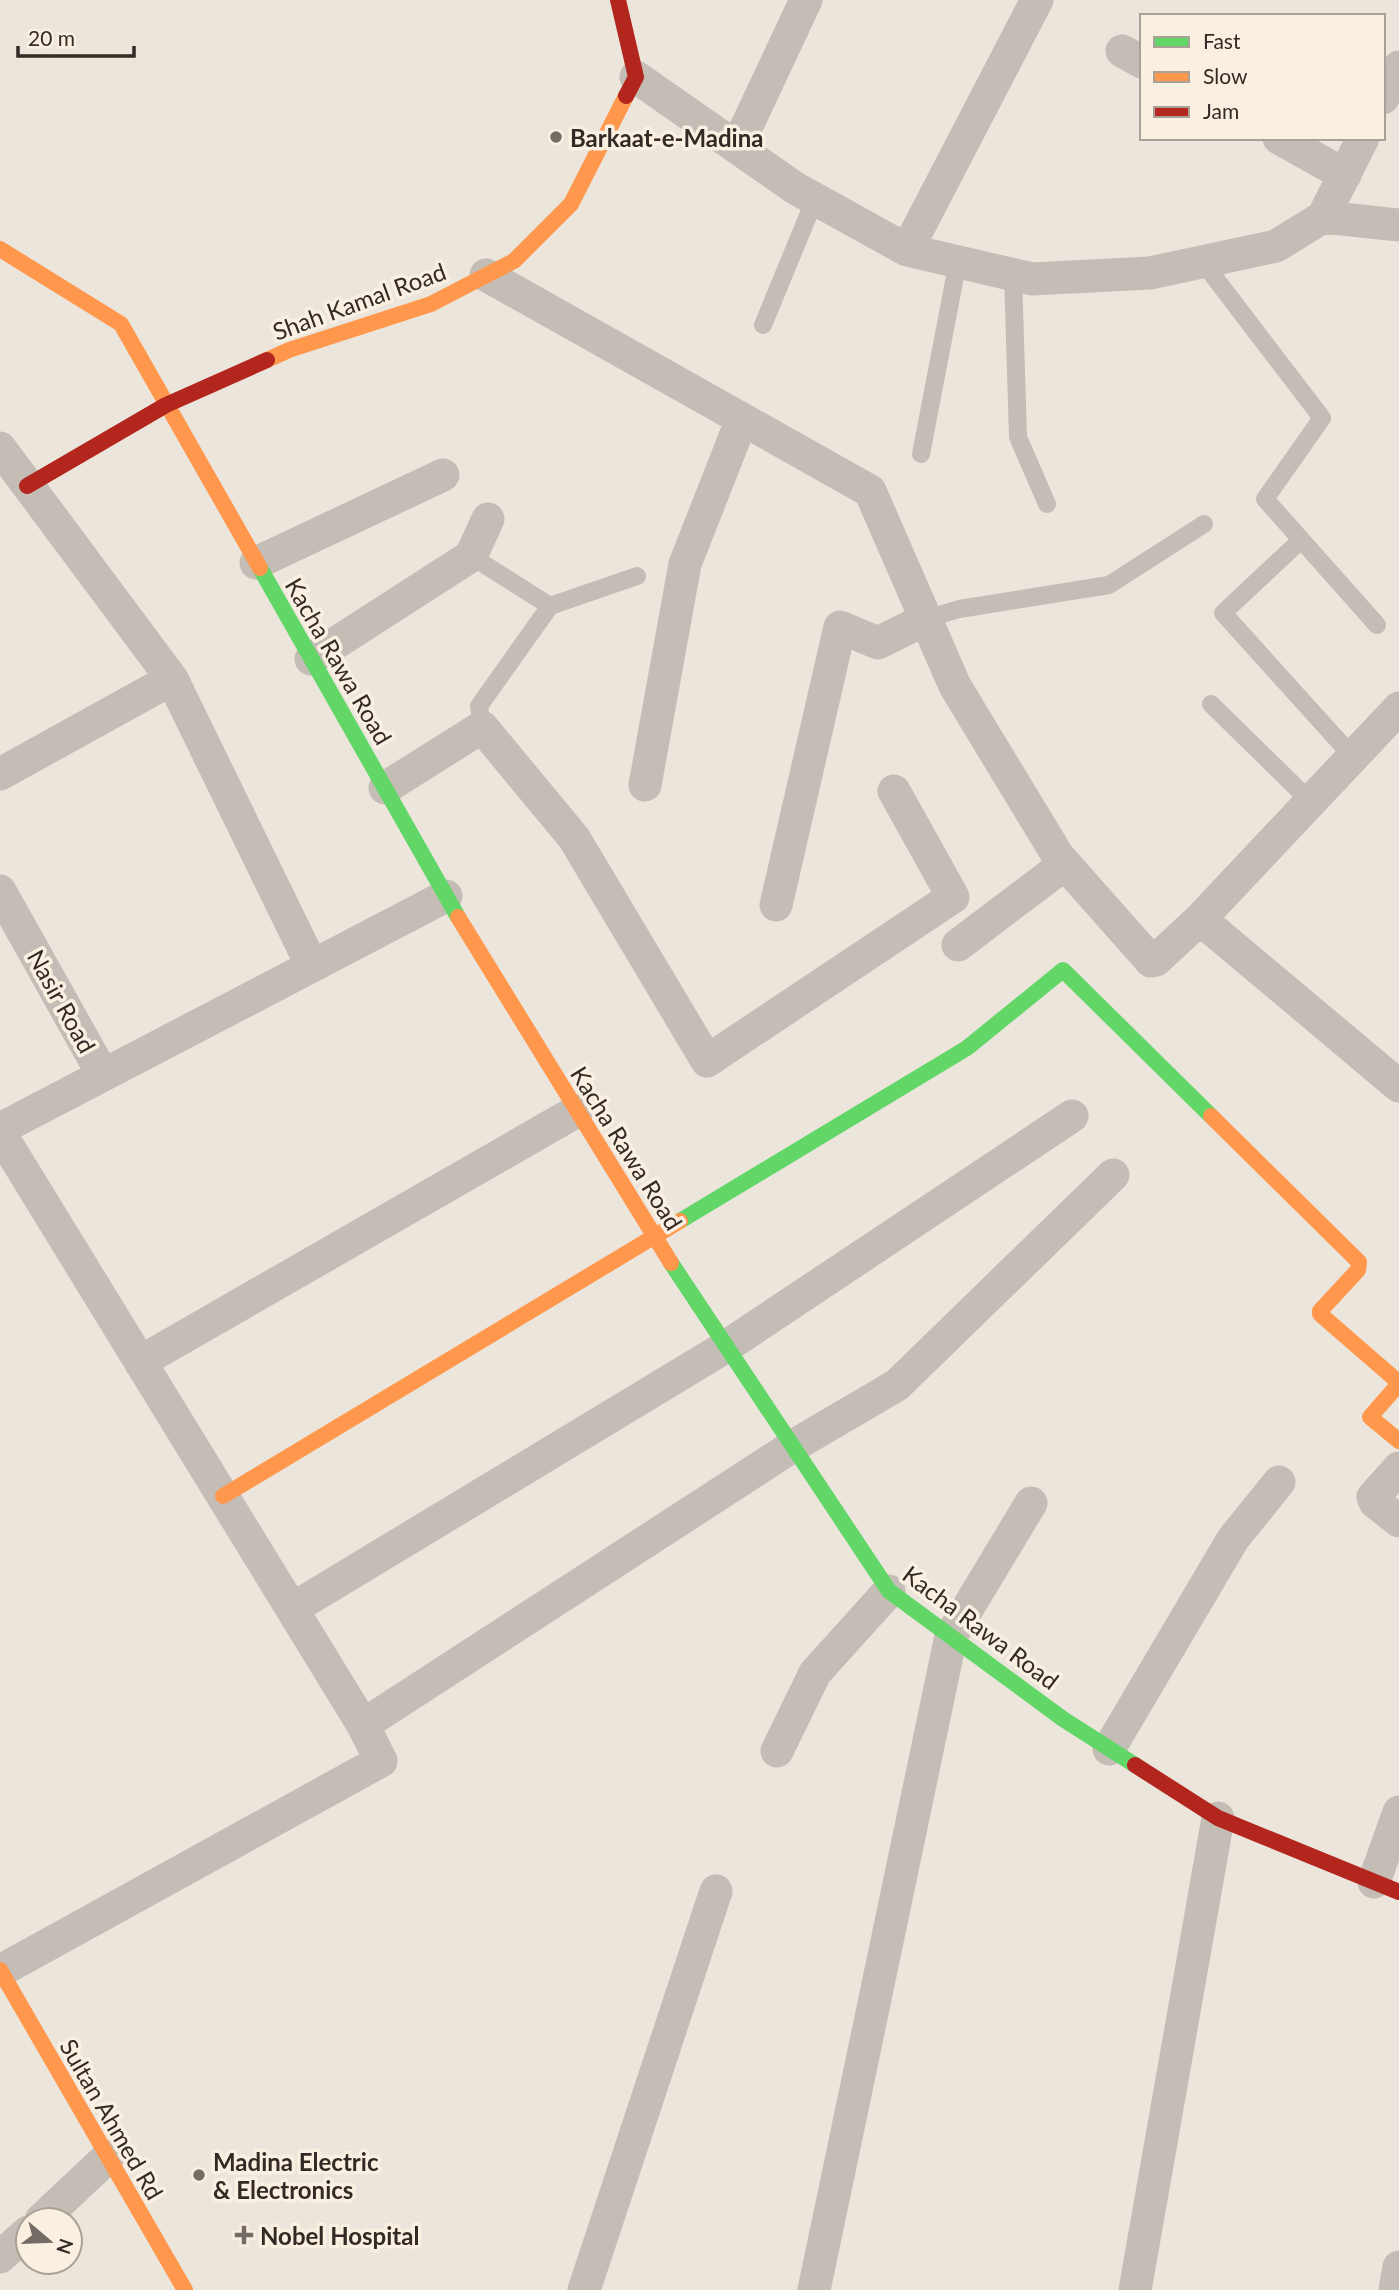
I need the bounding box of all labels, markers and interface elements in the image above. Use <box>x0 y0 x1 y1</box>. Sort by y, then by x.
scale bar <box>18 14 133 58</box>
legend <box>1140 14 1385 140</box>
text: 20 m <box>28 25 75 50</box>
text: Fast <box>1203 28 1241 53</box>
text: Slow <box>1203 63 1248 88</box>
text: Jam <box>1203 98 1239 123</box>
place label: Barkaat-e-Madina <box>570 123 763 152</box>
marker: Barkaat-e-Madina <box>548 129 564 145</box>
street label: Shah Kamal Road <box>268 256 450 346</box>
street label: Kacha Rawa Road <box>280 573 398 749</box>
street label: Nasir Road <box>22 944 102 1058</box>
street label: Kacha Rawa Road <box>565 1061 689 1235</box>
street label: Kacha Rawa Road <box>897 1559 1065 1695</box>
street label: Sultan Ahmed Rd <box>54 2034 170 2204</box>
place label: Madina Electric & Electronics <box>213 2147 379 2204</box>
marker: Madina Electric & Electronics <box>191 2167 207 2183</box>
north arrow <box>14 2206 84 2276</box>
place label: Nobel Hospital <box>260 2221 419 2250</box>
marker: Nobel Hospital <box>234 2225 254 2245</box>
text: N <box>52 2236 79 2257</box>

